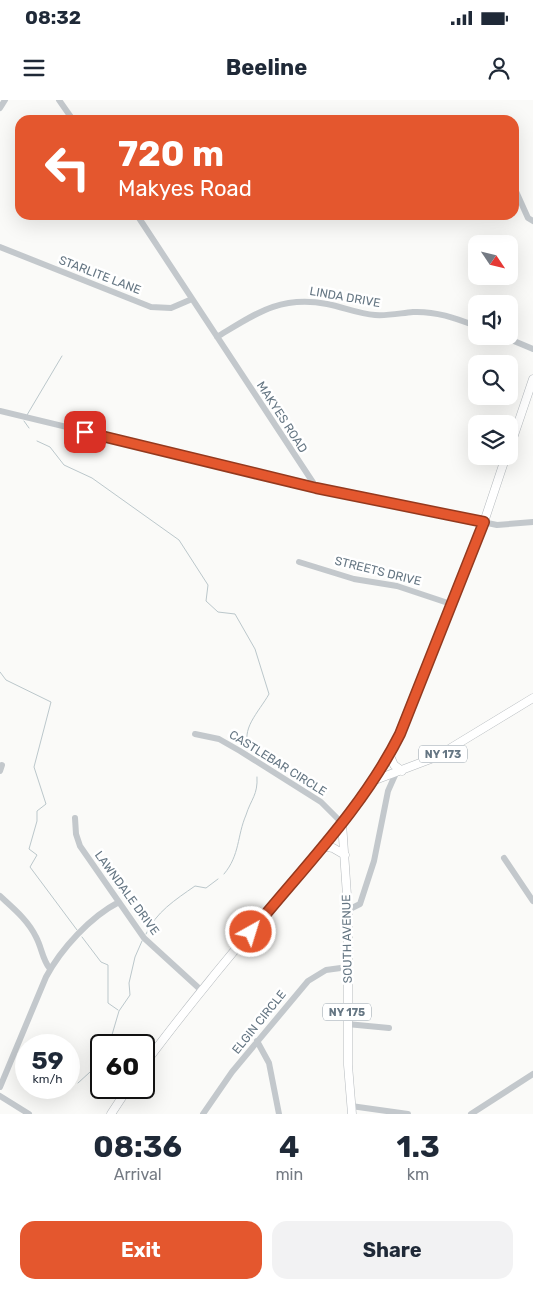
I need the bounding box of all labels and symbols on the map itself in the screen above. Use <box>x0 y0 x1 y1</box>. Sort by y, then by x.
north arrow <box>468 235 518 285</box>
street label: STARLITE LANE <box>57 253 143 297</box>
street label: LINDA DRIVE <box>308 284 382 310</box>
street label: MAKYES ROAD <box>254 379 310 455</box>
pin <box>64 411 106 453</box>
street label: STREETS DRIVE <box>333 553 423 589</box>
street label: CASTLEBAR CIRCLE <box>227 727 329 799</box>
road number: NY 173 <box>419 746 467 762</box>
street label: LAWNDALE DRIVE <box>92 848 162 938</box>
street label: SOUTH AVENUE <box>339 895 355 983</box>
position arrow <box>224 905 276 957</box>
street label: ELGIN CIRCLE <box>229 987 289 1057</box>
road number: NY 175 <box>323 1004 371 1020</box>
speed limit sign: 60 <box>90 1034 155 1099</box>

